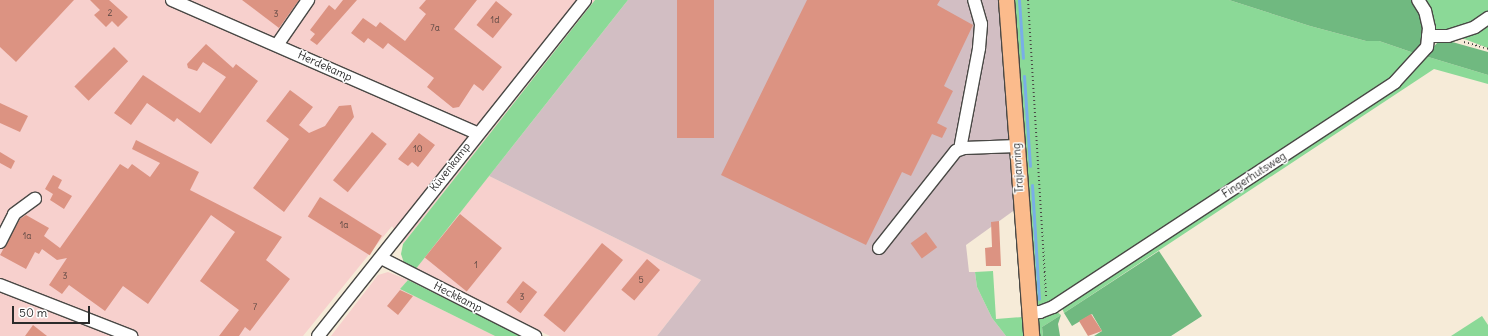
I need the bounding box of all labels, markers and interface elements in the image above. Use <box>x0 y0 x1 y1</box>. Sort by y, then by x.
house number: 2 <box>108 8 112 18</box>
house number: 3 <box>273 9 279 19</box>
house number: 1d <box>491 15 499 25</box>
house number: 7a <box>430 23 440 33</box>
street label: Herdekamp <box>296 48 354 84</box>
street label: Küvenkamp <box>427 140 473 194</box>
street label: Trajanring <box>1010 142 1026 194</box>
house number: 10 <box>413 144 423 154</box>
street label: Fingerhutsweg <box>1219 149 1289 201</box>
house number: 1a <box>340 220 348 230</box>
house number: 1a <box>23 231 31 241</box>
house number: 1 <box>474 260 478 270</box>
house number: 3 <box>62 271 68 281</box>
house number: 5 <box>638 275 644 285</box>
street label: Heckkamp <box>432 279 484 315</box>
house number: 3 <box>519 292 525 302</box>
scale bar <box>14 298 92 324</box>
house number: 7 <box>253 302 257 312</box>
text: 50 m <box>19 305 47 320</box>

